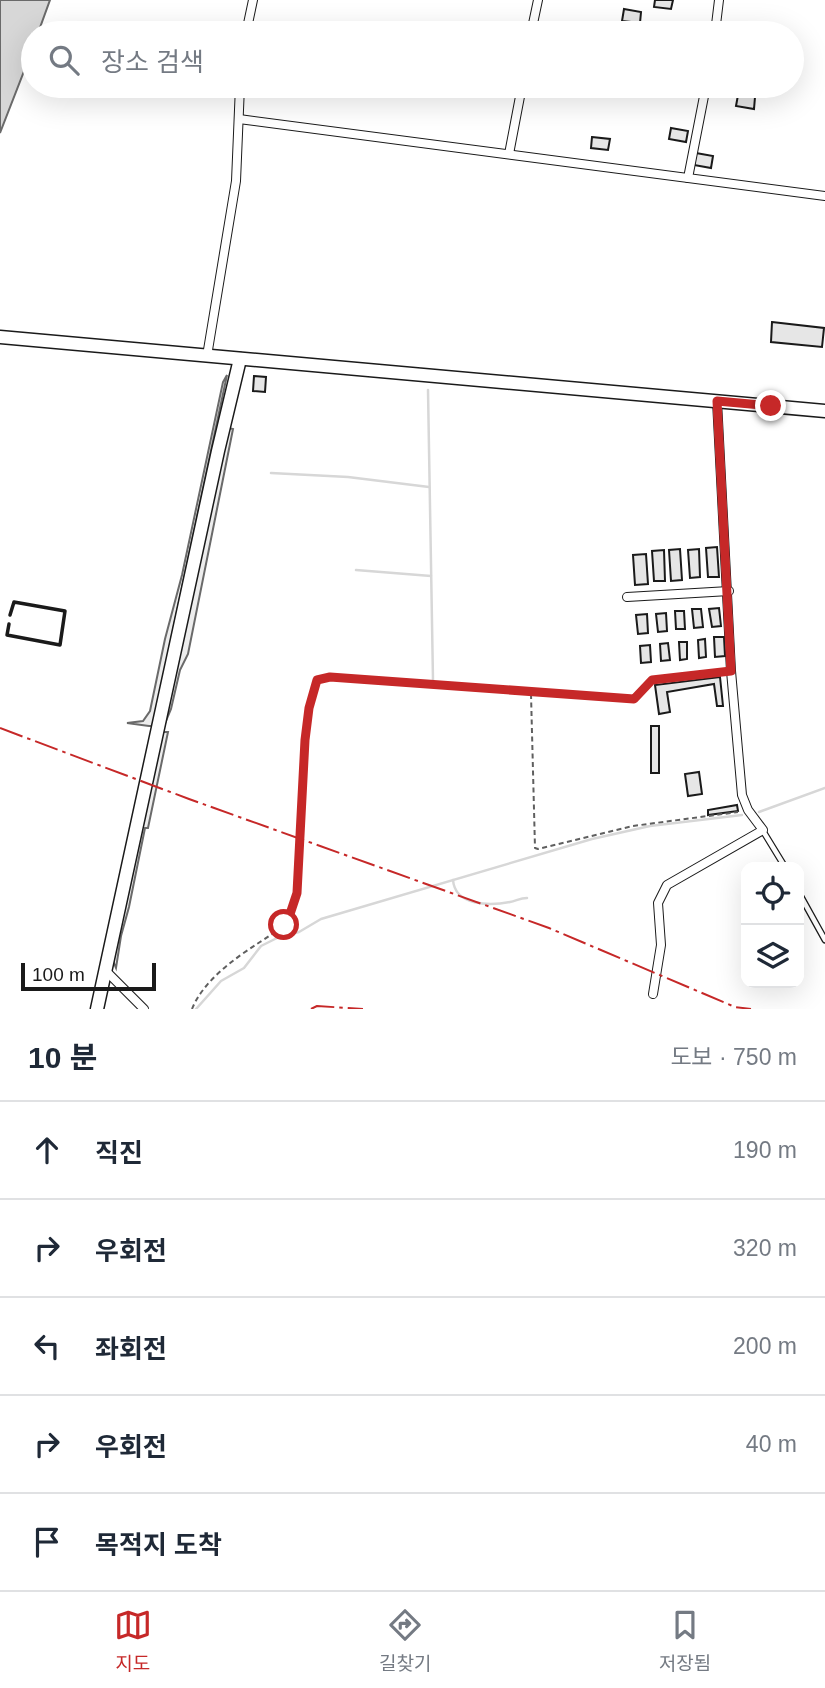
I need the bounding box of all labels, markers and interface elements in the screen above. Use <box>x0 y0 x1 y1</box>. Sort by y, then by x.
search box <box>21 21 804 98</box>
icon: search <box>45 41 83 79</box>
text: 장소 검색 <box>101 47 204 77</box>
route end <box>755 390 786 421</box>
map controls <box>741 862 804 988</box>
button: locate <box>741 862 804 925</box>
route start <box>268 909 299 940</box>
button: layers <box>741 925 804 988</box>
scale bar <box>21 960 156 992</box>
text: 100 m <box>32 964 85 985</box>
text: 10 분 <box>28 1041 97 1074</box>
text: 도보 · 750 m <box>670 1044 797 1070</box>
icon: ahead <box>28 1131 66 1169</box>
text: 190 m <box>733 1137 797 1163</box>
text: 직진 <box>95 1138 143 1168</box>
icon: right <box>28 1229 66 1267</box>
text: 320 m <box>733 1235 797 1261</box>
text: 우회전 <box>95 1236 167 1266</box>
icon: left <box>28 1327 66 1365</box>
text: 200 m <box>733 1333 797 1359</box>
text: 좌회전 <box>95 1334 167 1364</box>
icon: right <box>28 1425 66 1463</box>
text: 40 m <box>746 1431 797 1457</box>
text: 우회전 <box>95 1432 167 1462</box>
icon: arrive <box>28 1523 66 1561</box>
text: 목적지 도착 <box>95 1530 222 1560</box>
tab: 지도 <box>114 1606 152 1675</box>
tab: 길찾기 <box>379 1606 431 1675</box>
tab: 저장됨 <box>659 1606 711 1675</box>

